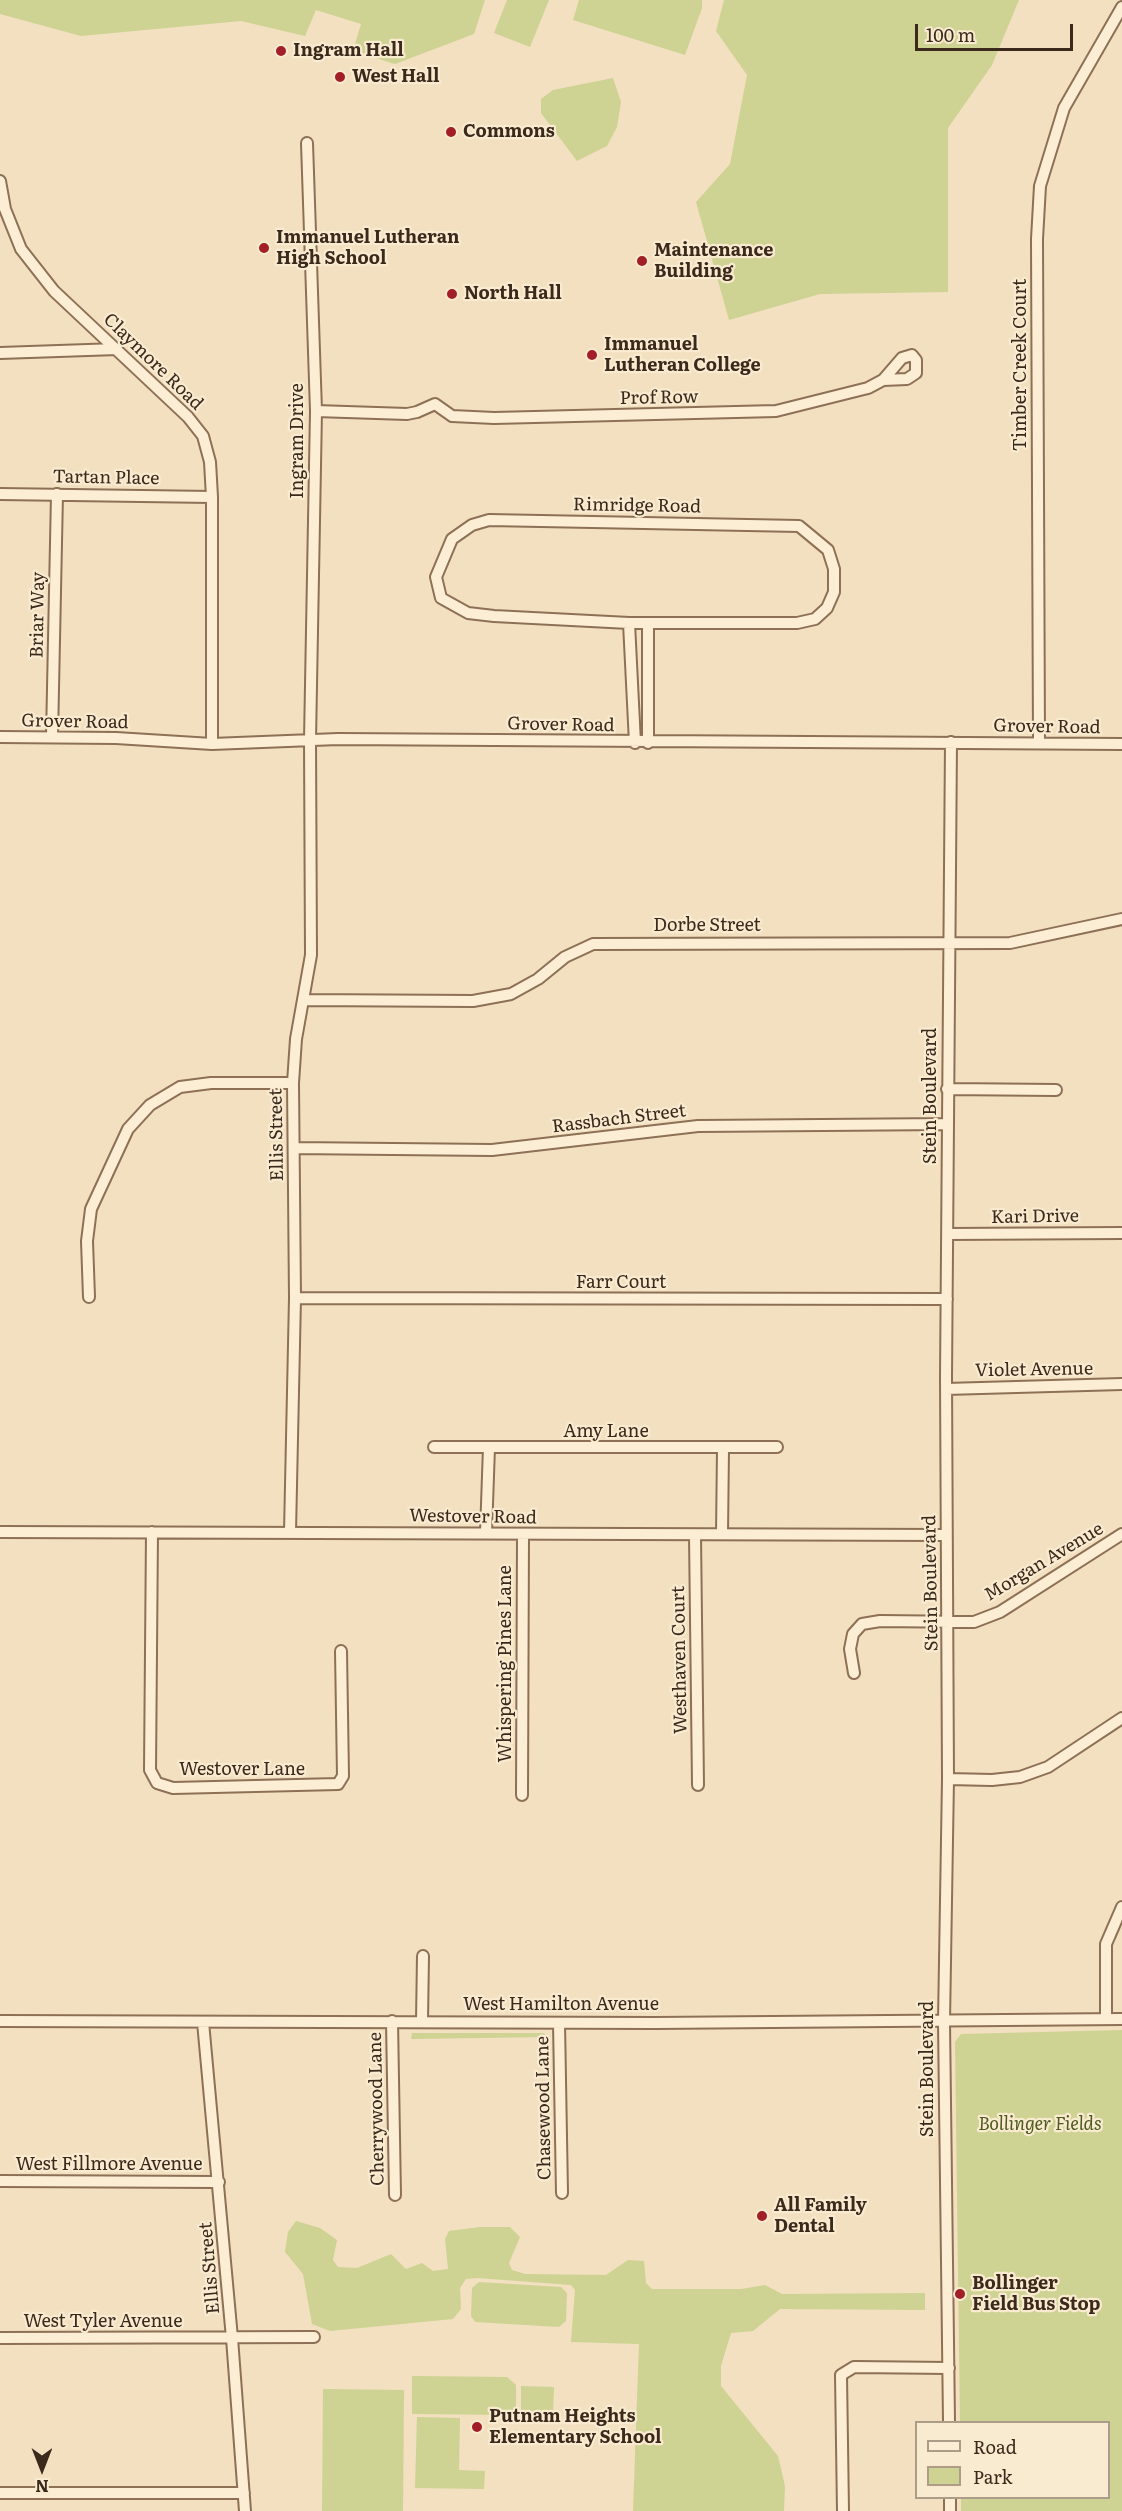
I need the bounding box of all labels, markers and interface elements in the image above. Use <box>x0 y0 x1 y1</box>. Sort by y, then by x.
scale bar <box>918 12 1076 50</box>
text: 100 m <box>926 21 975 48</box>
place label: Ingram Hall <box>293 40 404 62</box>
marker: Ingram Hall <box>274 44 288 58</box>
place label: West Hall <box>352 66 439 88</box>
marker: West Hall <box>333 70 347 84</box>
place label: Commons <box>463 121 555 143</box>
marker: Commons <box>444 125 458 139</box>
place label: Immanuel Lutheran High School <box>276 227 459 270</box>
place label: Maintenance Building <box>654 240 773 282</box>
marker: Immanuel Lutheran High School <box>257 241 271 255</box>
marker: Maintenance Building <box>635 254 649 268</box>
street label: Timber Creek Court <box>1010 279 1032 451</box>
place label: North Hall <box>464 283 562 305</box>
marker: North Hall <box>445 287 459 301</box>
street label: Claymore Road <box>99 309 207 415</box>
place label: Immanuel Lutheran College <box>604 334 761 376</box>
marker: Immanuel Lutheran College <box>585 348 599 362</box>
street label: Ingram Drive <box>287 383 309 499</box>
street label: Prof Row <box>619 387 699 409</box>
street label: Tartan Place <box>52 466 160 490</box>
street label: Rimridge Road <box>573 494 701 518</box>
street label: Briar Way <box>26 572 50 658</box>
street label: Grover Road <box>21 710 129 734</box>
street label: Grover Road <box>507 713 615 737</box>
street label: Grover Road <box>993 715 1101 739</box>
street label: Dorbe Street <box>653 915 761 937</box>
street label: Stein Boulevard <box>920 1028 942 1164</box>
street label: Ellis Street <box>265 1088 289 1182</box>
street label: Rassbach Street <box>551 1100 687 1138</box>
street label: Kari Drive <box>991 1205 1079 1229</box>
street label: Farr Court <box>576 1272 666 1294</box>
street label: Violet Avenue <box>975 1358 1093 1382</box>
street label: Amy Lane <box>563 1421 649 1443</box>
street label: Westover Road <box>409 1505 537 1529</box>
street label: Stein Boulevard <box>919 1515 943 1651</box>
street label: Morgan Avenue <box>981 1518 1107 1606</box>
street label: Whispering Pines Lane <box>495 1565 517 1763</box>
street label: Westhaven Court <box>668 1586 692 1734</box>
street label: Westover Lane <box>179 1759 305 1781</box>
street label: West Hamilton Avenue <box>463 1994 659 2016</box>
street label: Stein Boulevard <box>917 2001 939 2137</box>
street label: Cherrywood Lane <box>365 2032 389 2186</box>
street label: Chasewood Lane <box>532 2036 556 2180</box>
park label: Bollinger Fields <box>978 2114 1102 2136</box>
street label: West Fillmore Avenue <box>15 2154 203 2176</box>
place label: All Family Dental <box>774 2195 867 2238</box>
marker: All Family Dental <box>755 2209 769 2223</box>
street label: Ellis Street <box>195 2221 225 2315</box>
place label: Bollinger Field Bus Stop <box>972 2273 1100 2316</box>
marker: Bollinger Field Bus Stop <box>953 2287 967 2301</box>
street label: West Tyler Avenue <box>23 2311 183 2333</box>
place label: Putnam Heights Elementary School <box>489 2406 661 2448</box>
marker: Putnam Heights Elementary School <box>470 2420 484 2434</box>
legend <box>915 2421 1110 2499</box>
text: Road <box>973 2433 1017 2460</box>
north arrow <box>12 2439 72 2499</box>
text: Park <box>973 2463 1012 2490</box>
text: N <box>35 2475 49 2499</box>

